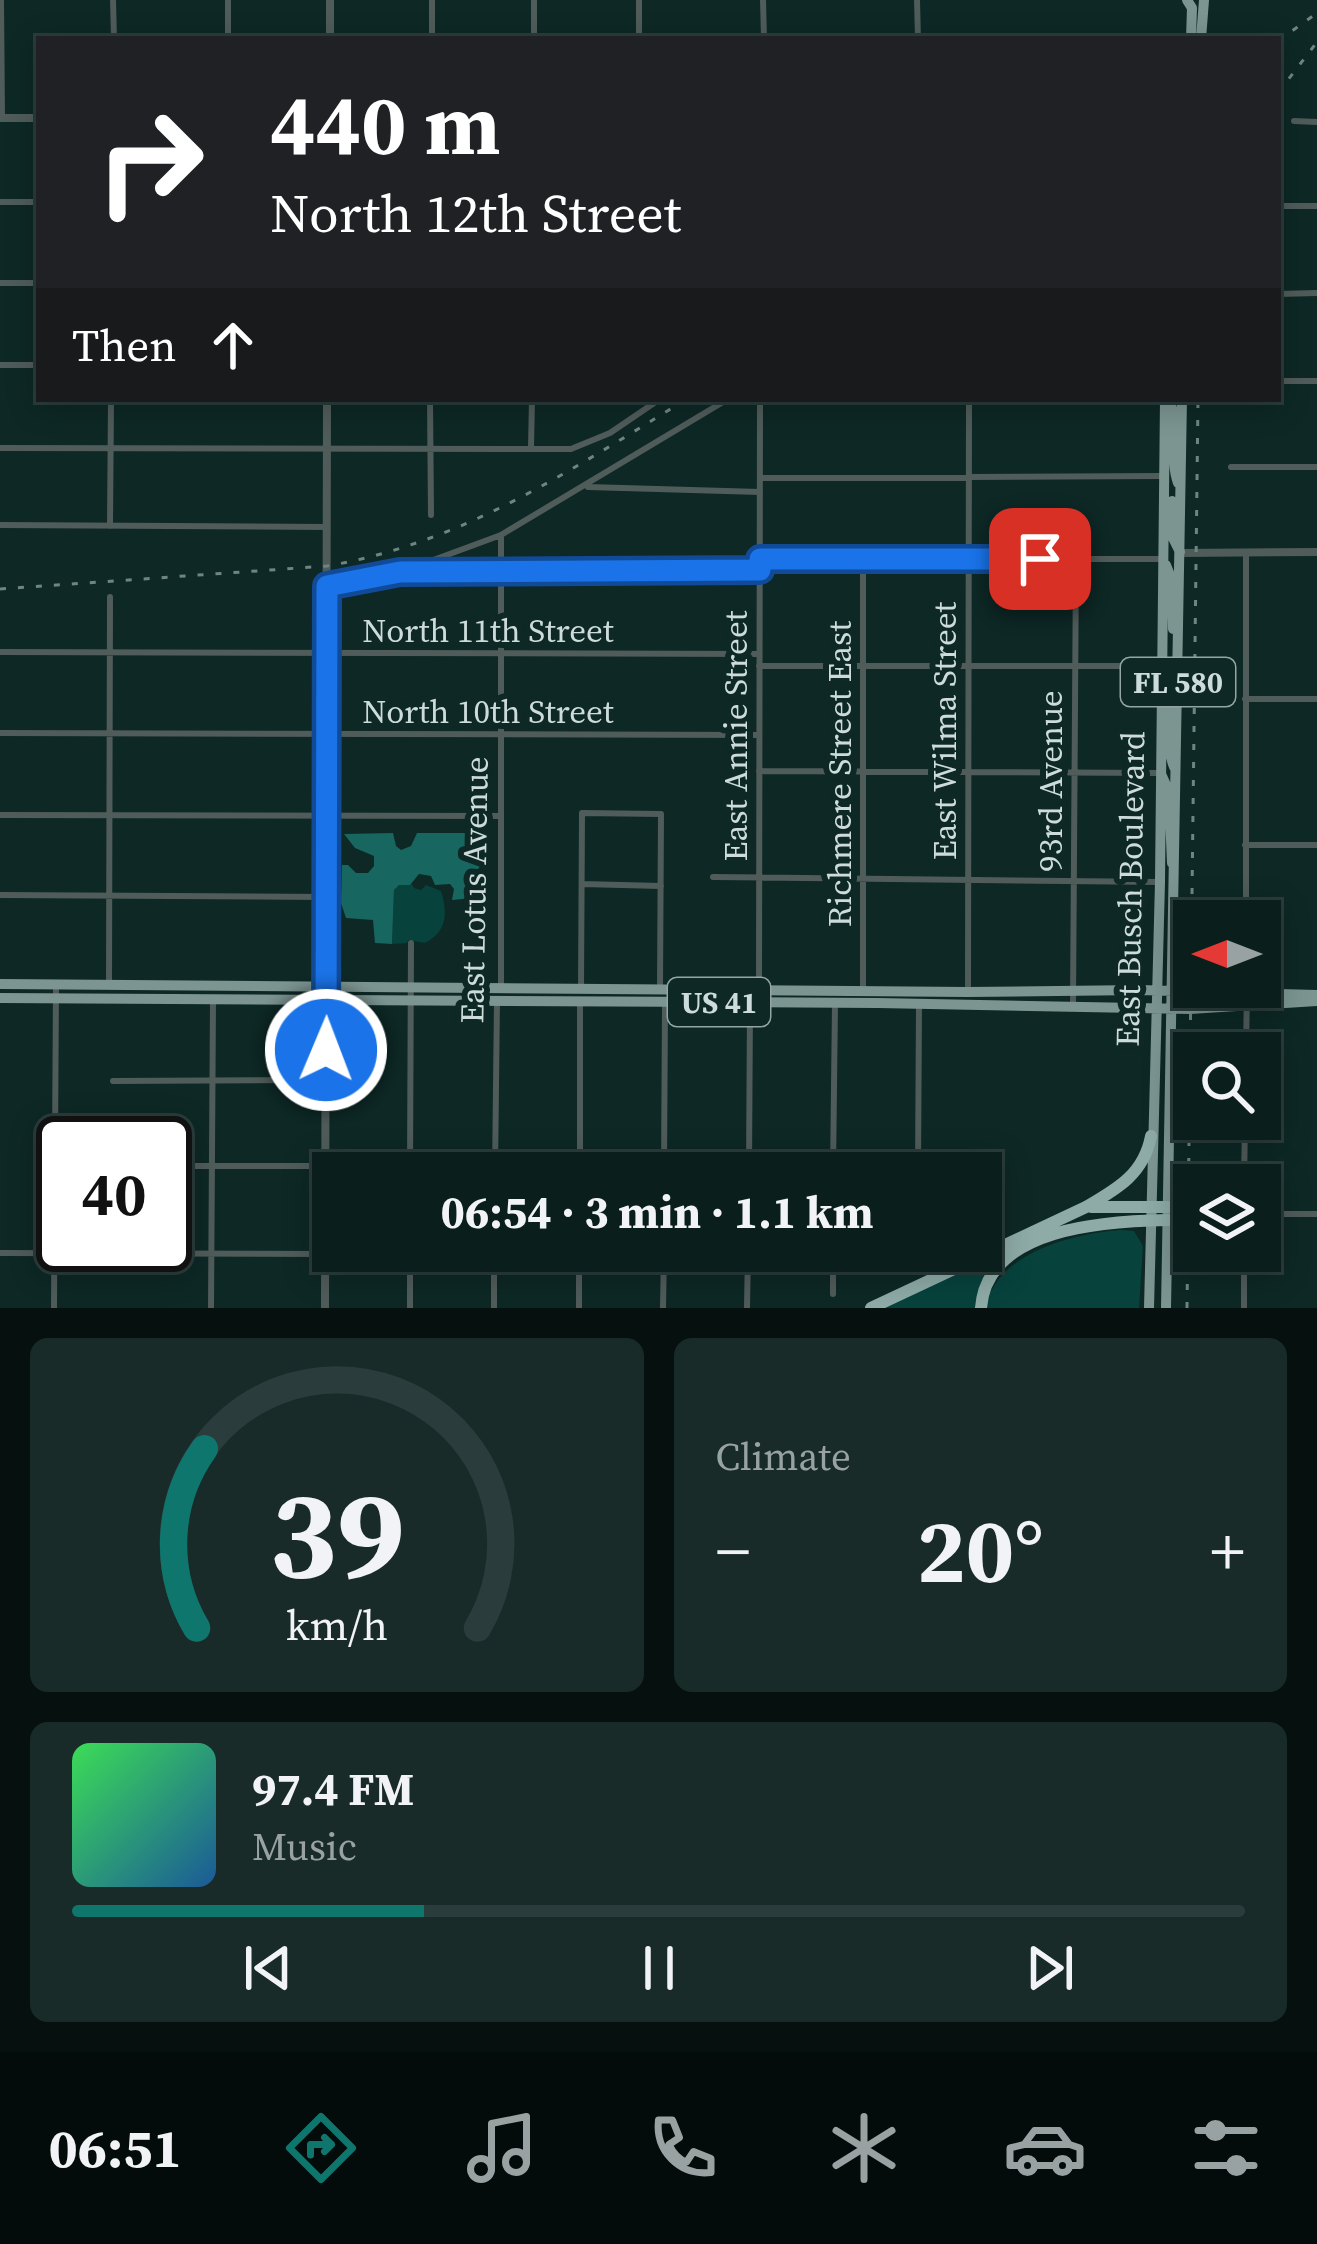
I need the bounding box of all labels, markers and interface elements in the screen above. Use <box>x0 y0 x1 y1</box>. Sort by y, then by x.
text: 440 m <box>270 67 501 182</box>
icon: right <box>72 84 228 240</box>
text: North 12th Street <box>270 176 681 250</box>
icon: ahead <box>200 312 266 378</box>
text: Then <box>72 314 176 376</box>
pin <box>989 508 1091 610</box>
icon: arrive <box>1007 526 1073 592</box>
street label: East Wilma Street <box>922 601 967 860</box>
street label: North 11th Street <box>362 608 614 653</box>
street label: East Annie Street <box>713 610 758 862</box>
street label: Richmere Street East <box>817 621 862 927</box>
road number: FL 580 <box>1121 658 1235 706</box>
street label: North 10th Street <box>362 689 614 734</box>
street label: 93rd Avenue <box>1028 690 1073 872</box>
street label: East Busch Boulevard <box>1105 731 1155 1047</box>
street label: East Lotus Avenue <box>449 756 499 1024</box>
north arrow <box>1173 900 1281 1008</box>
map controls <box>1173 900 1281 1272</box>
road number: US 41 <box>668 978 770 1026</box>
position arrow <box>263 987 389 1113</box>
button: search <box>1173 1032 1281 1140</box>
speed limit sign: 40 <box>36 1116 192 1272</box>
button: layers <box>1173 1164 1281 1272</box>
text: 06:54 · 3 min · 1.1 km <box>441 1181 874 1243</box>
text: Climate <box>716 1430 851 1483</box>
text: 39 <box>269 1448 404 1619</box>
text: 20° <box>917 1489 1044 1612</box>
text: − <box>716 1506 750 1596</box>
text: + <box>1210 1506 1245 1596</box>
text: km/h <box>286 1596 388 1654</box>
text: 97.4 FM <box>252 1758 414 1820</box>
text: Music <box>252 1820 357 1873</box>
icon: previous <box>235 1935 301 2001</box>
icon: pause <box>626 1935 692 2001</box>
icon: next <box>1017 1935 1083 2001</box>
icon: directions <box>279 2106 363 2190</box>
icon: music <box>460 2106 544 2190</box>
icon: phone <box>641 2106 725 2190</box>
icon: climate <box>822 2106 906 2190</box>
icon: car <box>1003 2106 1087 2190</box>
icon: filters <box>1184 2106 1268 2190</box>
text: 06:51 <box>49 2111 182 2185</box>

